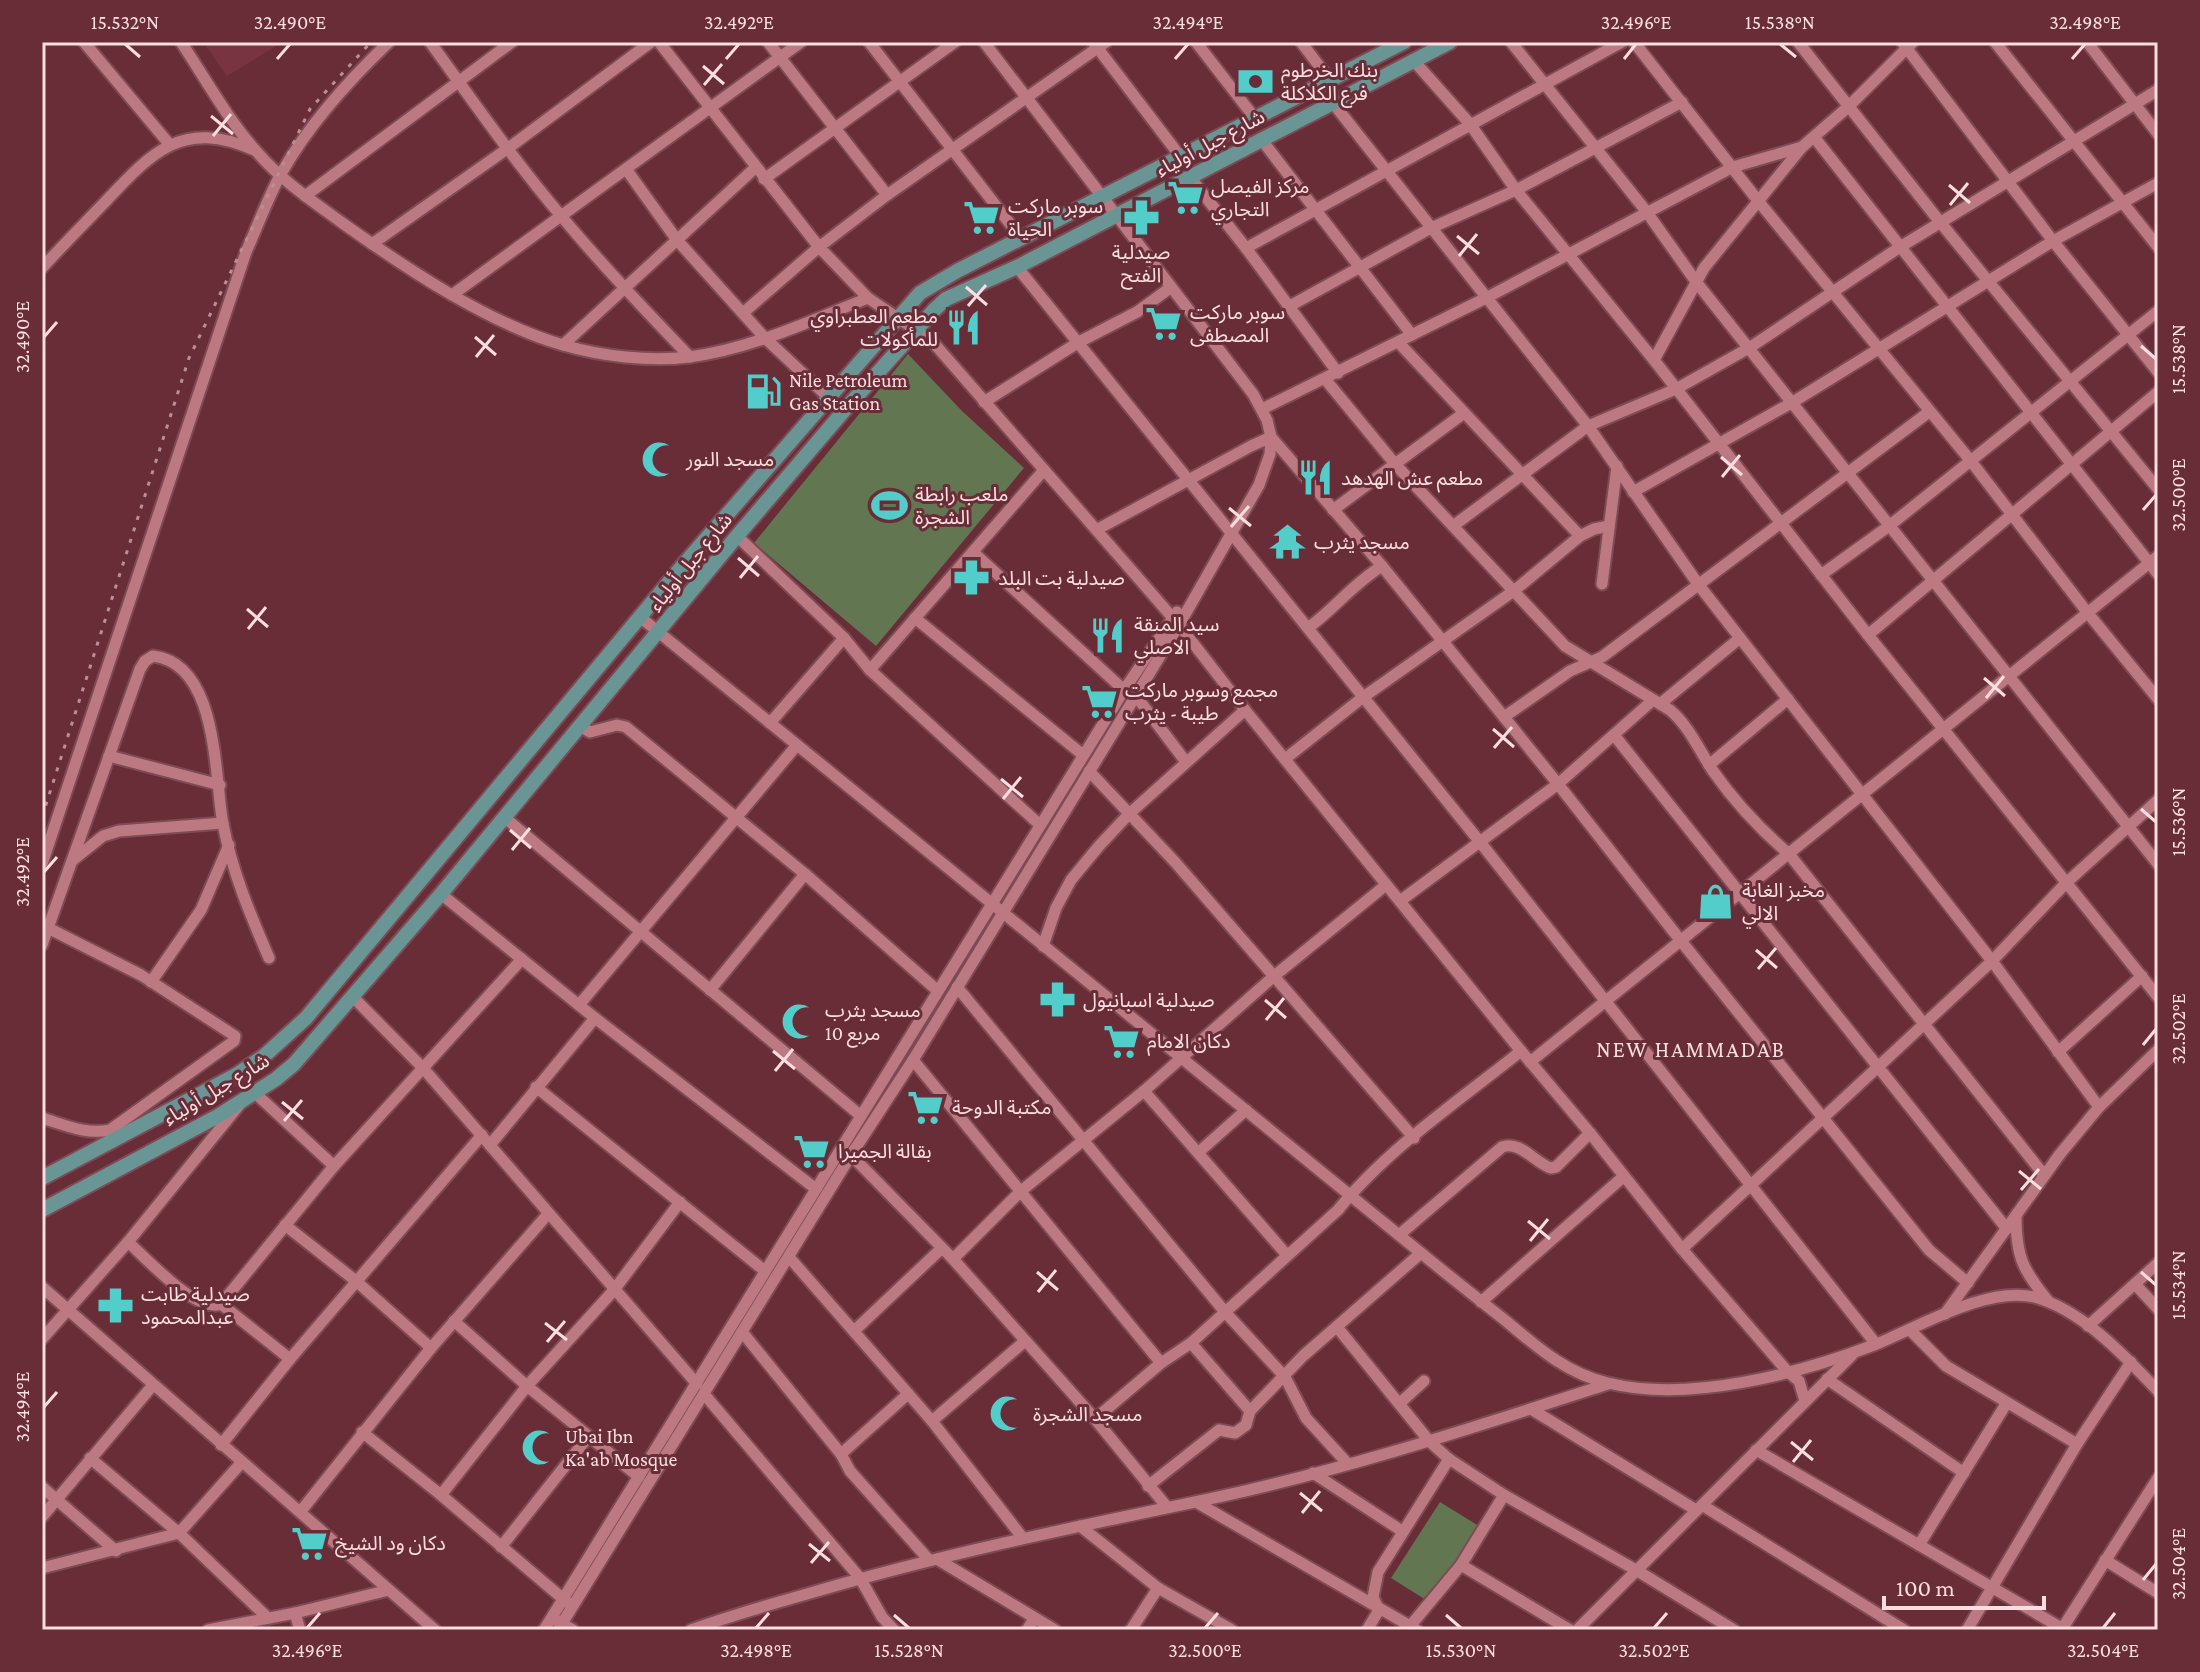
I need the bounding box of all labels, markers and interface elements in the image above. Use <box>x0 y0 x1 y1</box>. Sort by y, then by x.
text: 15.532°N <box>91 11 159 33</box>
text: 32.490°E <box>254 11 326 33</box>
text: 32.492°E <box>704 11 774 33</box>
text: 32.494°E <box>1153 11 1224 33</box>
text: 32.496°E <box>1601 11 1671 33</box>
text: 15.538°N <box>1745 11 1815 33</box>
text: 32.498°E <box>2049 11 2121 33</box>
place label: بنك الخرطوم فرع الكلاكلة <box>1281 59 1378 108</box>
bank icon: بنك الخرطوم فرع الكلاكلة <box>1236 62 1274 100</box>
street label: شارع جبل أولياء <box>1152 105 1270 184</box>
place label: مركز الفيصل التجاري <box>1211 175 1309 225</box>
supermarket icon: مركز الفيصل التجاري <box>1166 178 1204 216</box>
place label: سوبر ماركت الحياة <box>1008 195 1103 240</box>
supermarket icon: سوبر ماركت الحياة <box>963 198 1001 236</box>
pharmacy icon: صيدلية الفتح <box>1122 198 1160 236</box>
place label: صيدلية الفتح <box>1112 241 1170 290</box>
text: 32.490°E <box>11 301 33 373</box>
place label: سوبر ماركت المصطفى <box>1190 301 1285 347</box>
supermarket icon: سوبر ماركت المصطفى <box>1145 304 1183 342</box>
place label: مطعم العطبراوي للمأكولات <box>810 305 938 351</box>
restaurant icon: مطعم العطبراوي للمأكولات <box>945 309 983 347</box>
text: 15.538°N <box>2167 324 2189 394</box>
place label: Nile Petroleum Gas Station <box>789 369 908 414</box>
fuel station icon: Nile Petroleum Gas Station <box>744 373 782 411</box>
mosque icon: مسجد النور <box>641 440 679 478</box>
place label: مسجد النور <box>685 448 774 471</box>
text: 32.500°E <box>2167 458 2189 532</box>
restaurant icon: مطعم عش الهدهد <box>1296 459 1334 497</box>
place label: مطعم عش الهدهد <box>1341 467 1483 493</box>
place label: ملعب رابطة الشجرة <box>915 483 1008 529</box>
sports icon: ملعب رابطة الشجرة <box>870 486 908 524</box>
street label: شارع جبل أولياء <box>643 508 739 618</box>
temple icon: مسجد يثرب <box>1269 523 1307 561</box>
place label: مسجد يثرب <box>1314 531 1410 554</box>
pharmacy icon: صيدلية بت البلد <box>953 559 991 597</box>
place label: صيدلية بت البلد <box>998 567 1125 589</box>
place label: سيد المنقة الاصلي <box>1134 613 1220 663</box>
restaurant icon: سيد المنقة الاصلي <box>1089 616 1127 654</box>
place label: مجمع وسوبر ماركت طيبة - يثرب <box>1125 679 1278 725</box>
supermarket icon: مجمع وسوبر ماركت طيبة - يثرب <box>1080 683 1118 721</box>
text: 15.536°N <box>2167 788 2189 856</box>
text: 32.492°E <box>11 837 33 907</box>
place label: مخبز الغابة الالي <box>1742 879 1825 929</box>
shop icon: مخبز الغابة الالي <box>1697 883 1735 921</box>
pharmacy icon: صيدلية اسبانيول <box>1038 981 1076 1019</box>
place label: صيدلية اسبانيول <box>1083 989 1215 1012</box>
text: 32.502°E <box>2167 993 2189 1065</box>
place label: مسجد يثرب مربع 10 <box>825 999 921 1048</box>
mosque icon: مسجد يثرب مربع 10 <box>780 1003 818 1041</box>
supermarket icon: دكان الامام <box>1102 1022 1140 1060</box>
place label: دكان الامام <box>1147 1030 1230 1056</box>
district label: NEW HAMMADAB <box>1596 1037 1786 1062</box>
street label: شارع جبل أولياء <box>159 1048 275 1133</box>
supermarket icon: مكتبة الدوحة <box>907 1088 945 1126</box>
place label: مكتبة الدوحة <box>952 1096 1052 1119</box>
supermarket icon: بقالة الجميرا <box>793 1132 831 1170</box>
place label: بقالة الجميرا <box>838 1140 932 1163</box>
text: 15.534°N <box>2167 1250 2189 1320</box>
place label: صيدلية طابت عبدالمحمود <box>141 1283 250 1329</box>
pharmacy icon: صيدلية طابت عبدالمحمود <box>96 1286 134 1324</box>
text: 32.494°E <box>11 1371 33 1442</box>
mosque icon: مسجد الشجرة <box>988 1395 1026 1433</box>
place label: مسجد الشجرة <box>1033 1403 1143 1426</box>
place label: Ubai Ibn Ka'ab Mosque <box>565 1425 678 1471</box>
mosque icon: Ubai Ibn Ka'ab Mosque <box>520 1428 558 1466</box>
supermarket icon: دكان ود الشيخ <box>290 1524 328 1562</box>
text: 32.504°E <box>2167 1528 2189 1600</box>
place label: دكان ود الشيخ <box>335 1532 446 1558</box>
scale bar <box>1884 1560 2044 1610</box>
text: 100 m <box>1896 1574 1955 1601</box>
text: 32.496°E <box>272 1639 342 1661</box>
text: 32.498°E <box>720 1639 792 1661</box>
text: 15.528°N <box>874 1639 944 1661</box>
text: 32.500°E <box>1168 1639 1242 1661</box>
text: 15.530°N <box>1426 1639 1496 1661</box>
text: 32.502°E <box>1618 1639 1690 1661</box>
text: 32.504°E <box>2067 1639 2139 1661</box>

